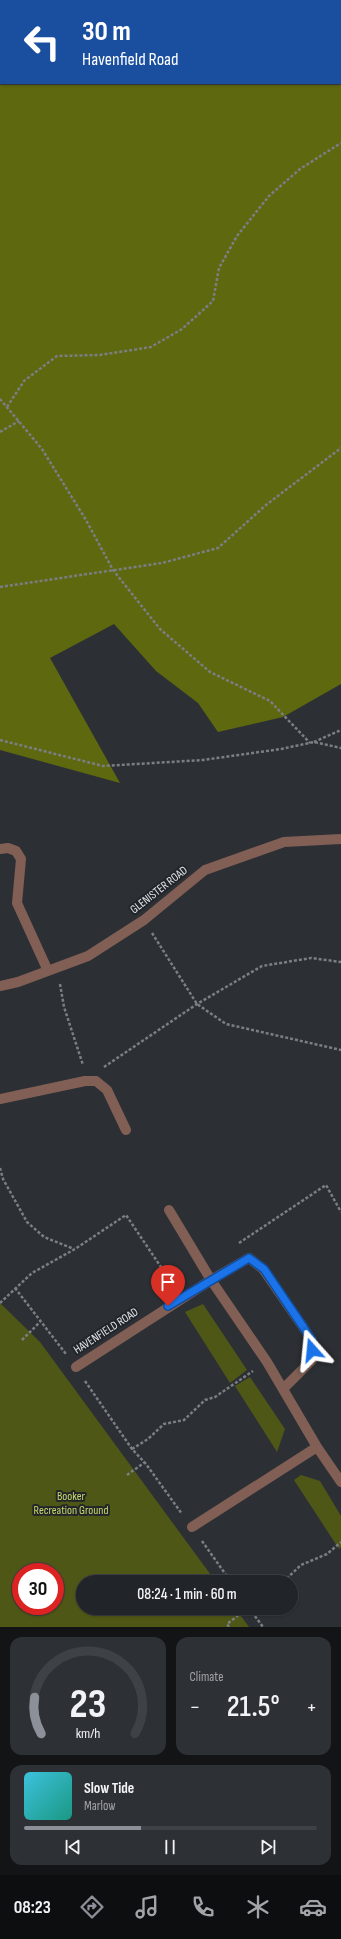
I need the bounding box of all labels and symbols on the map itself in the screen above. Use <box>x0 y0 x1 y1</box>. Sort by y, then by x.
street label: GLENISTER ROAD <box>127 863 191 917</box>
pin <box>151 1265 185 1306</box>
street label: HAVENFIELD ROAD <box>71 1304 141 1357</box>
position arrow <box>291 1329 333 1371</box>
park label: Booker Recreation Ground <box>34 1489 108 1518</box>
speed limit sign: 30 <box>12 1563 64 1615</box>

